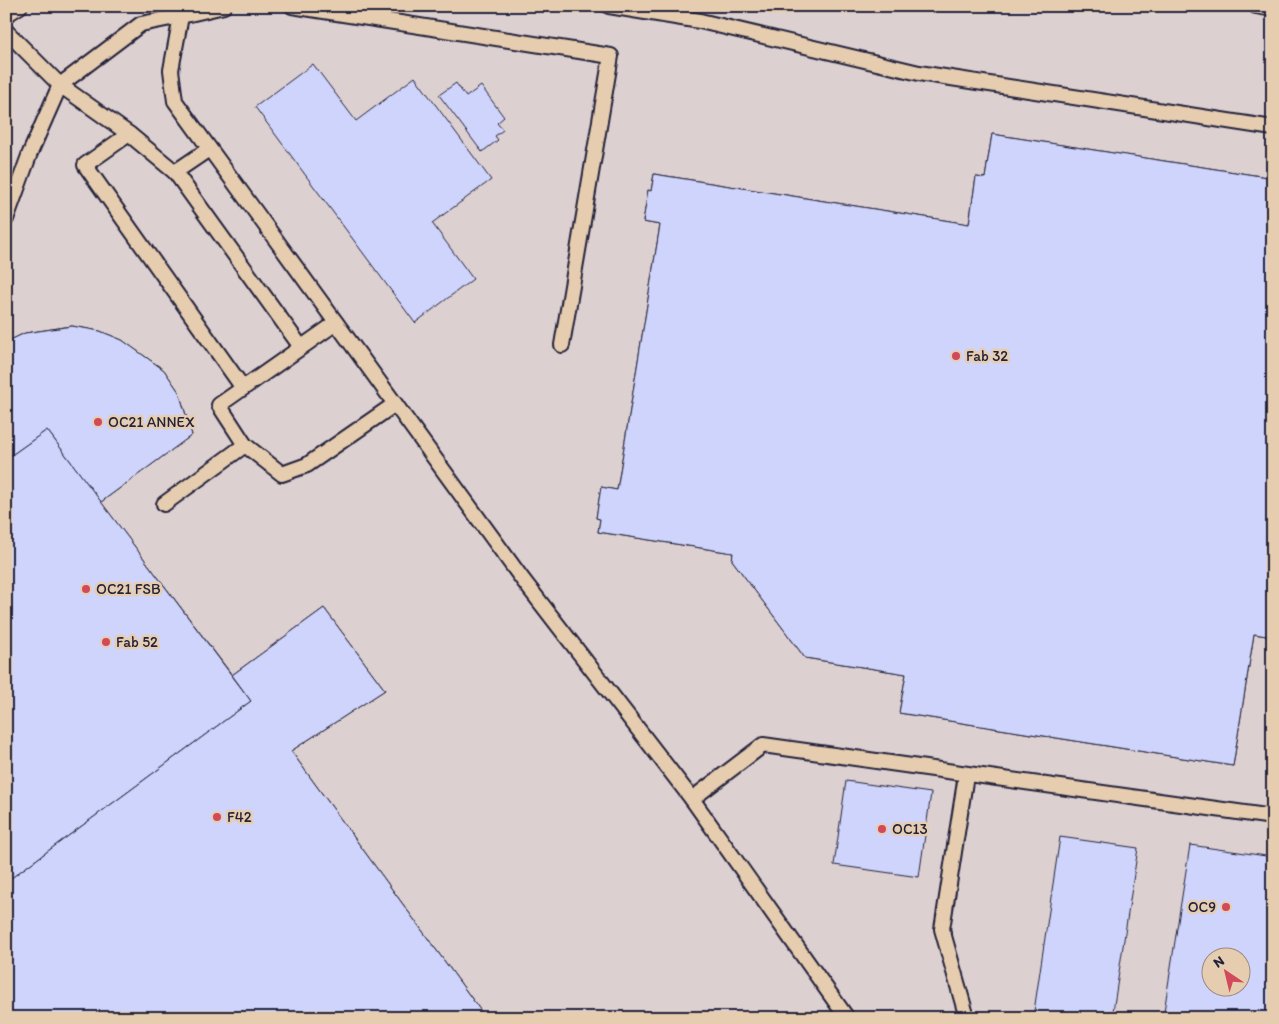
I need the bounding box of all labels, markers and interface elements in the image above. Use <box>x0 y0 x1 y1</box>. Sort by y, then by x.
place label: Fab 32 <box>966 347 1008 365</box>
marker: Fab 32 <box>950 350 962 362</box>
place label: OC21 ANNEX <box>108 413 195 431</box>
marker: OC21 ANNEX <box>92 416 104 428</box>
place label: OC21 FSB <box>96 580 161 598</box>
marker: OC21 FSB <box>80 583 92 595</box>
place label: Fab 52 <box>116 633 158 651</box>
marker: Fab 52 <box>100 636 112 648</box>
place label: F42 <box>227 808 252 826</box>
marker: F42 <box>211 811 223 823</box>
place label: OC13 <box>892 820 928 838</box>
marker: OC13 <box>876 823 888 835</box>
place label: OC9 <box>1188 898 1216 916</box>
marker: OC9 <box>1220 901 1232 913</box>
north arrow <box>1202 946 1252 996</box>
text: N <box>1210 952 1228 971</box>

